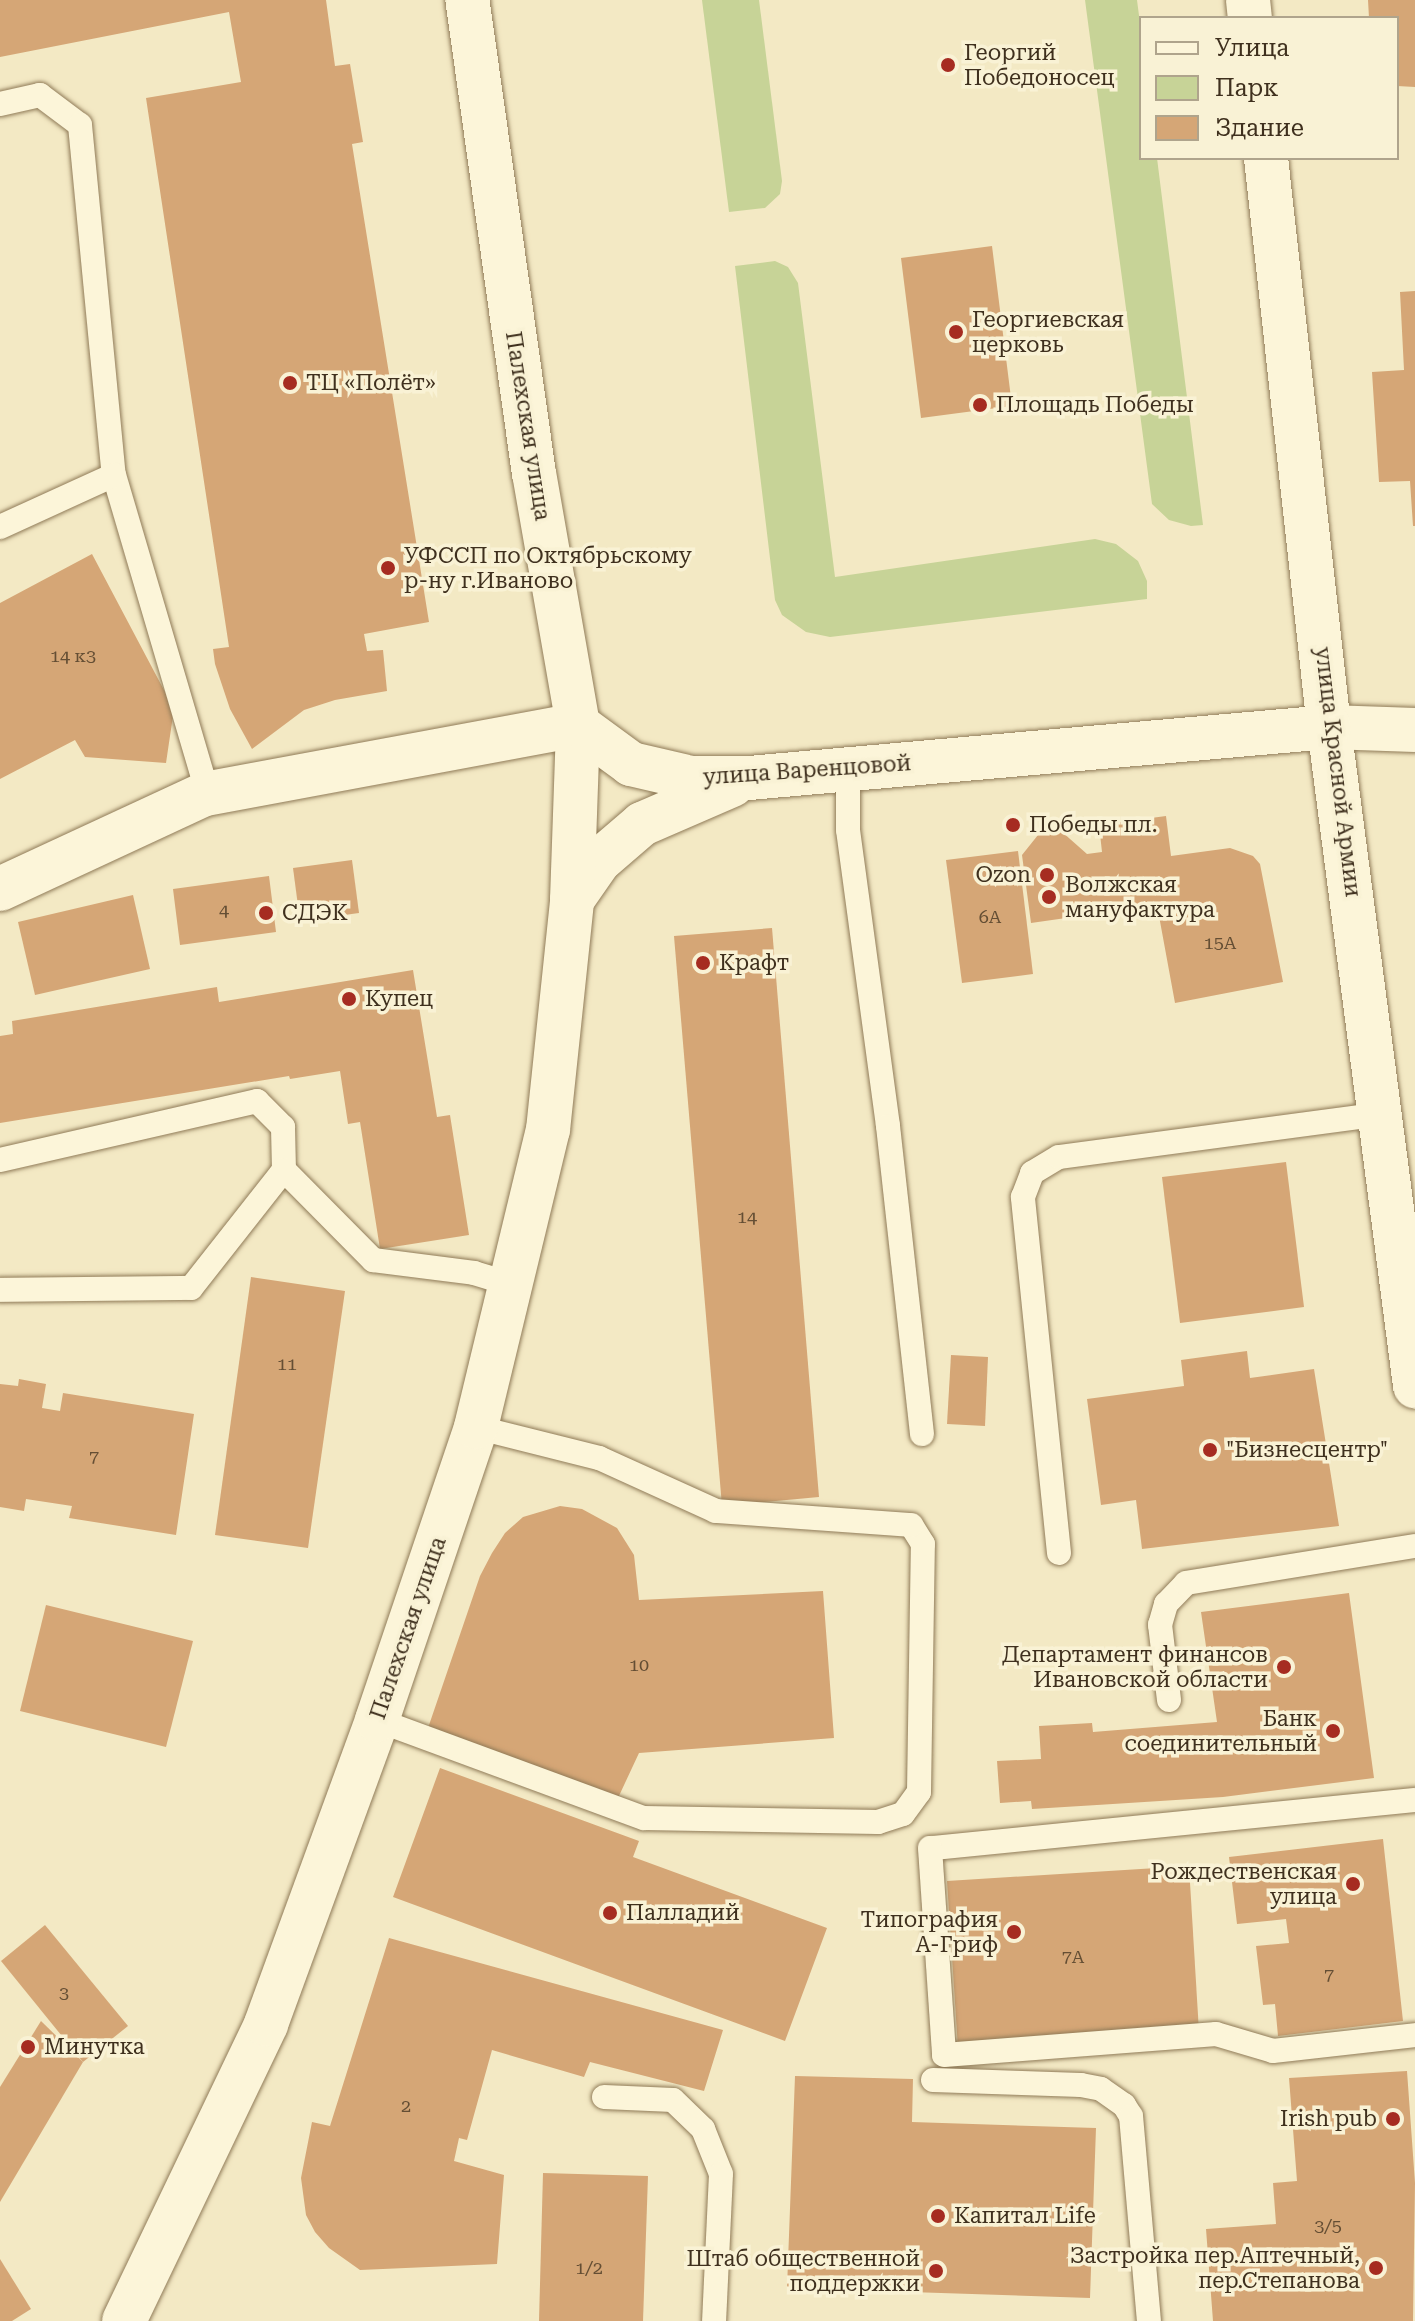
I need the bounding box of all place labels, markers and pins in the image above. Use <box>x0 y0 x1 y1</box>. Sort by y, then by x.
place label: Георгий Победоносец <box>964 39 1115 90</box>
marker: Георгий Победоносец <box>939 56 957 74</box>
place label: Георгиевская церковь <box>972 306 1124 358</box>
marker: Георгиевская церковь <box>947 323 965 341</box>
place label: ТЦ «Полёт» <box>306 370 436 396</box>
marker: ТЦ «Полёт» <box>281 374 299 392</box>
place label: Площадь Победы <box>996 392 1194 418</box>
marker: Площадь Победы <box>971 396 989 414</box>
place label: УФССП по Октябрьскому р-ну г.Иваново <box>404 542 692 594</box>
marker: УФССП по Октябрьскому р-ну г.Иваново <box>379 559 397 577</box>
place label: Победы пл. <box>1029 812 1157 838</box>
marker: Победы пл. <box>1004 816 1022 834</box>
place label: Ozon <box>975 862 1031 888</box>
marker: Ozon <box>1038 866 1056 884</box>
place label: Волжская мануфактура <box>1065 871 1215 922</box>
marker: Волжская мануфактура <box>1040 888 1058 906</box>
place label: СДЭК <box>282 900 348 926</box>
marker: СДЭК <box>257 904 275 922</box>
place label: Крафт <box>719 950 789 976</box>
marker: Крафт <box>694 954 712 972</box>
place label: Купец <box>365 986 433 1012</box>
marker: Купец <box>340 990 358 1008</box>
place label: "Бизнесцентр" <box>1226 1437 1388 1463</box>
marker: "Бизнесцентр" <box>1201 1441 1219 1459</box>
place label: Департамент финансов Ивановской области <box>1002 1641 1268 1692</box>
marker: Департамент финансов Ивановской области <box>1275 1658 1293 1676</box>
place label: Банк соединительный <box>1124 1705 1317 1756</box>
marker: Банк соединительный <box>1324 1722 1342 1740</box>
place label: Рождественская улица <box>1151 1858 1337 1910</box>
marker: Рождественская улица <box>1344 1875 1362 1893</box>
place label: Палладий <box>626 1900 740 1926</box>
marker: Палладий <box>601 1904 619 1922</box>
place label: Типография А-Гриф <box>860 1906 998 1958</box>
marker: Типография А-Гриф <box>1005 1923 1023 1941</box>
place label: Минутка <box>44 2034 145 2060</box>
marker: Минутка <box>19 2038 37 2056</box>
place label: Irish pub <box>1280 2106 1377 2132</box>
marker: Irish pub <box>1384 2110 1402 2128</box>
place label: Капитал Life <box>954 2203 1096 2229</box>
marker: Капитал Life <box>929 2207 947 2225</box>
place label: Застройка пер.Аптечный, пер.Степанова <box>1070 2242 1360 2294</box>
place label: Штаб общественной поддержки <box>687 2245 920 2296</box>
marker: Застройка пер.Аптечный, пер.Степанова <box>1367 2259 1385 2277</box>
marker: Штаб общественной поддержки <box>927 2262 945 2280</box>

